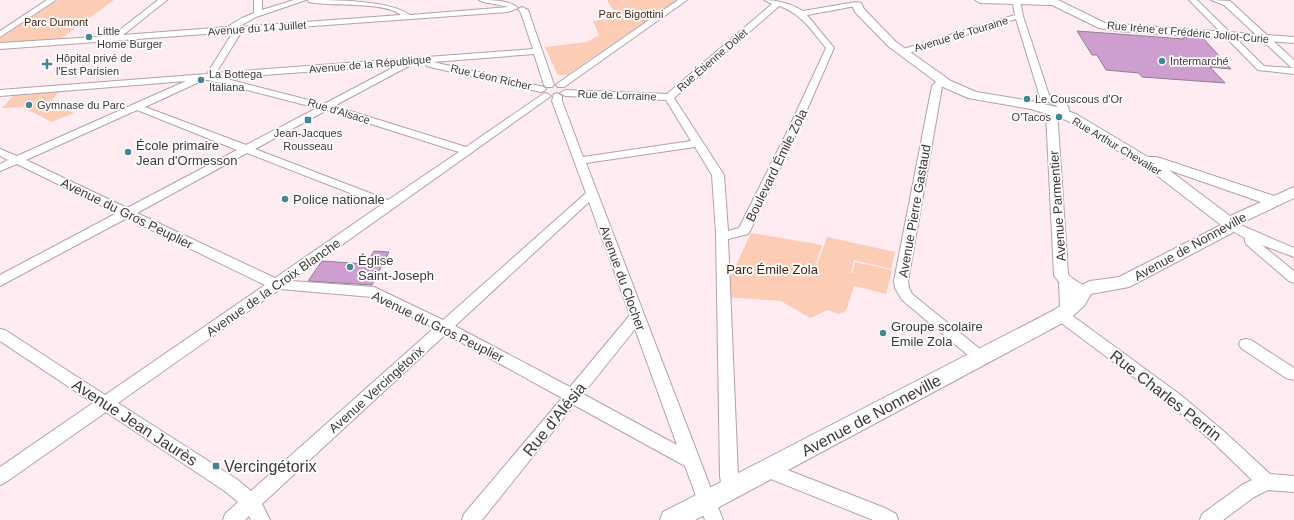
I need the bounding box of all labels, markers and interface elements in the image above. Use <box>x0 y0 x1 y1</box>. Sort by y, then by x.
park label: Parc Bigottini <box>599 8 663 20</box>
street label: Avenue de Touraine <box>913 14 1009 54</box>
park label: Parc Dumont <box>24 16 88 28</box>
street label: Avenue du 14 Juillet <box>207 19 307 37</box>
street label: Rue Irène et Frédéric Joliot-Curie <box>1106 19 1270 45</box>
place label: Little Home Burger <box>97 25 163 50</box>
street label: Rue Étienne Dolet <box>674 26 750 94</box>
marker: Little Home Burger <box>84 32 94 42</box>
place label: Hôpital privé de l'Est Parisien <box>56 52 132 77</box>
street label: Avenue de la République <box>308 53 432 75</box>
place label: Intermarché <box>1170 55 1229 67</box>
marker: Intermarché <box>1157 56 1167 66</box>
marker: Hôpital privé de l'Est Parisien <box>41 58 53 70</box>
street label: Rue Léon Richer <box>449 62 533 92</box>
place label: La Bottega Italiana <box>209 68 263 93</box>
marker: La Bottega Italiana <box>196 75 206 85</box>
street label: Rue de Lorraine <box>577 88 657 102</box>
place label: Le Couscous d'Or <box>1035 93 1123 105</box>
marker: Le Couscous d'Or <box>1022 94 1032 104</box>
street label: Rue d'Alsace <box>306 96 372 126</box>
place label: Gymnase du Parc <box>37 99 126 111</box>
marker: Gymnase du Parc <box>24 100 34 110</box>
street label: Boulevard Émile Zola <box>743 106 811 224</box>
place label: O'Tacos <box>1012 111 1051 123</box>
marker: O'Tacos <box>1054 112 1064 122</box>
marker: Jean-Jacques Rousseau <box>303 115 313 125</box>
street label: Rue Arthur Chevalier <box>1070 115 1164 178</box>
place label: Jean-Jacques Rousseau <box>274 127 343 152</box>
place label: École primaire Jean d'Ormesson <box>136 138 237 168</box>
street label: Avenue Pierre Gastaud <box>895 143 934 279</box>
marker: École primaire Jean d'Ormesson <box>123 147 133 157</box>
street label: Avenue Parmentier <box>1046 149 1069 262</box>
street label: Avenue du Gros Peuplier <box>58 175 196 252</box>
place label: Police nationale <box>293 192 385 207</box>
marker: Police nationale <box>280 194 290 204</box>
street label: Avenue de Nonneville <box>1131 209 1249 284</box>
street label: Avenue du Clocher <box>597 224 649 333</box>
street label: Avenue de la Croix Blanche <box>203 235 343 339</box>
place label: Église Saint-Joseph <box>358 253 434 283</box>
marker: Église Saint-Joseph <box>345 262 355 272</box>
park label: Parc Émile Zola <box>726 262 819 277</box>
street label: Avenue du Gros Peuplier <box>369 288 507 365</box>
place label: Groupe scolaire Emile Zola <box>891 319 983 349</box>
marker: Groupe scolaire Emile Zola <box>878 328 888 338</box>
street label: Avenue Vercingétorix <box>326 342 427 436</box>
street label: Rue Charles Perrin <box>1107 347 1225 444</box>
street label: Avenue de Nonneville <box>799 371 944 459</box>
street label: Avenue Jean Jaurès <box>69 376 200 469</box>
street label: Rue d'Alésia <box>520 379 589 459</box>
place label: Vercingétorix <box>224 458 317 475</box>
marker: Vercingétorix <box>211 461 221 471</box>

